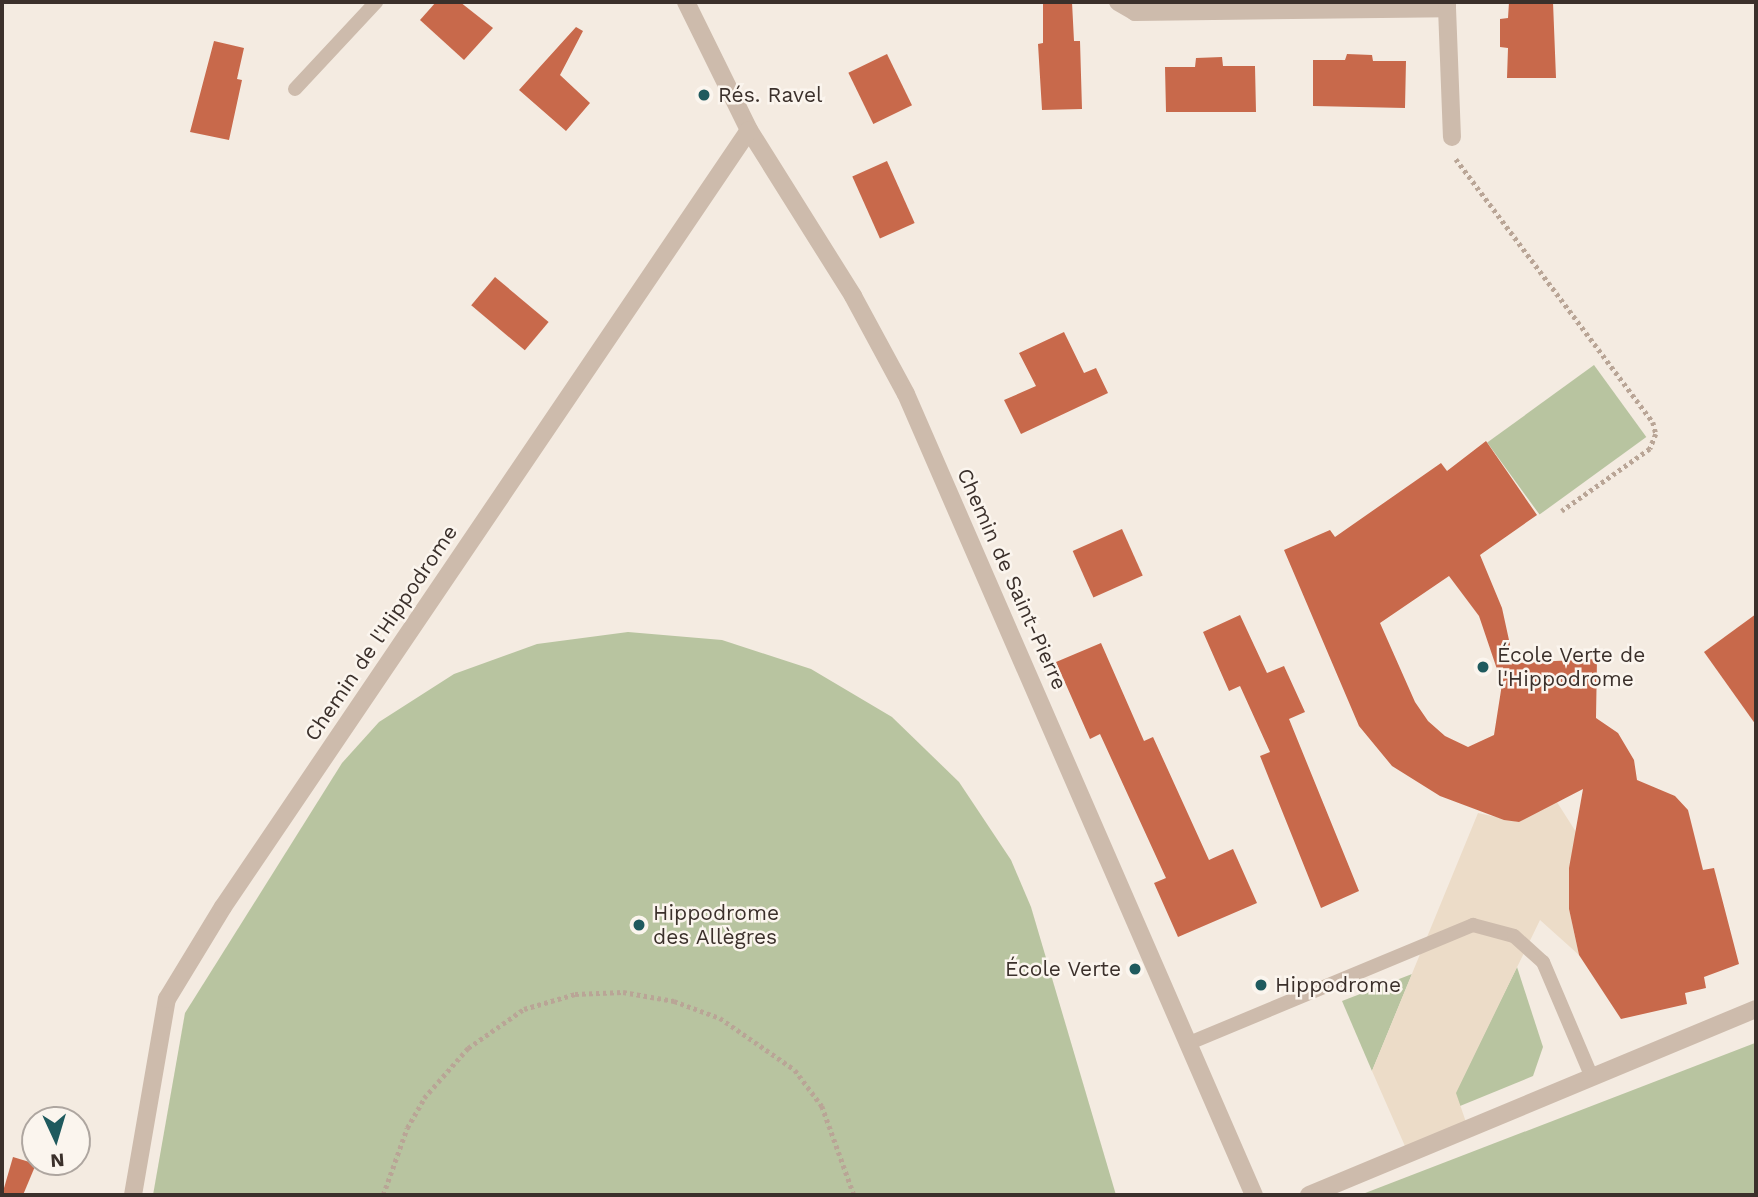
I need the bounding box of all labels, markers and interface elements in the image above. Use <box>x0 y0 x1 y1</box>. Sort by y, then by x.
place label: Rés. Ravel <box>718 82 822 108</box>
marker: Rés. Ravel <box>696 87 712 103</box>
street label: Chemin de Saint-Pierre <box>952 464 1072 694</box>
street label: Chemin de l'Hippodrome <box>299 520 463 746</box>
place label: École Verte de l'Hippodrome <box>1497 642 1646 692</box>
marker: École Verte de l'Hippodrome <box>1475 659 1491 675</box>
place label: Hippodrome des Allègres <box>653 900 779 950</box>
marker: Hippodrome des Allègres <box>631 917 647 933</box>
place label: École Verte <box>1004 956 1121 982</box>
marker: École Verte <box>1127 961 1143 977</box>
place label: Hippodrome <box>1275 972 1401 998</box>
marker: Hippodrome <box>1253 977 1269 993</box>
north arrow <box>21 1106 91 1176</box>
text: N <box>50 1148 65 1172</box>

